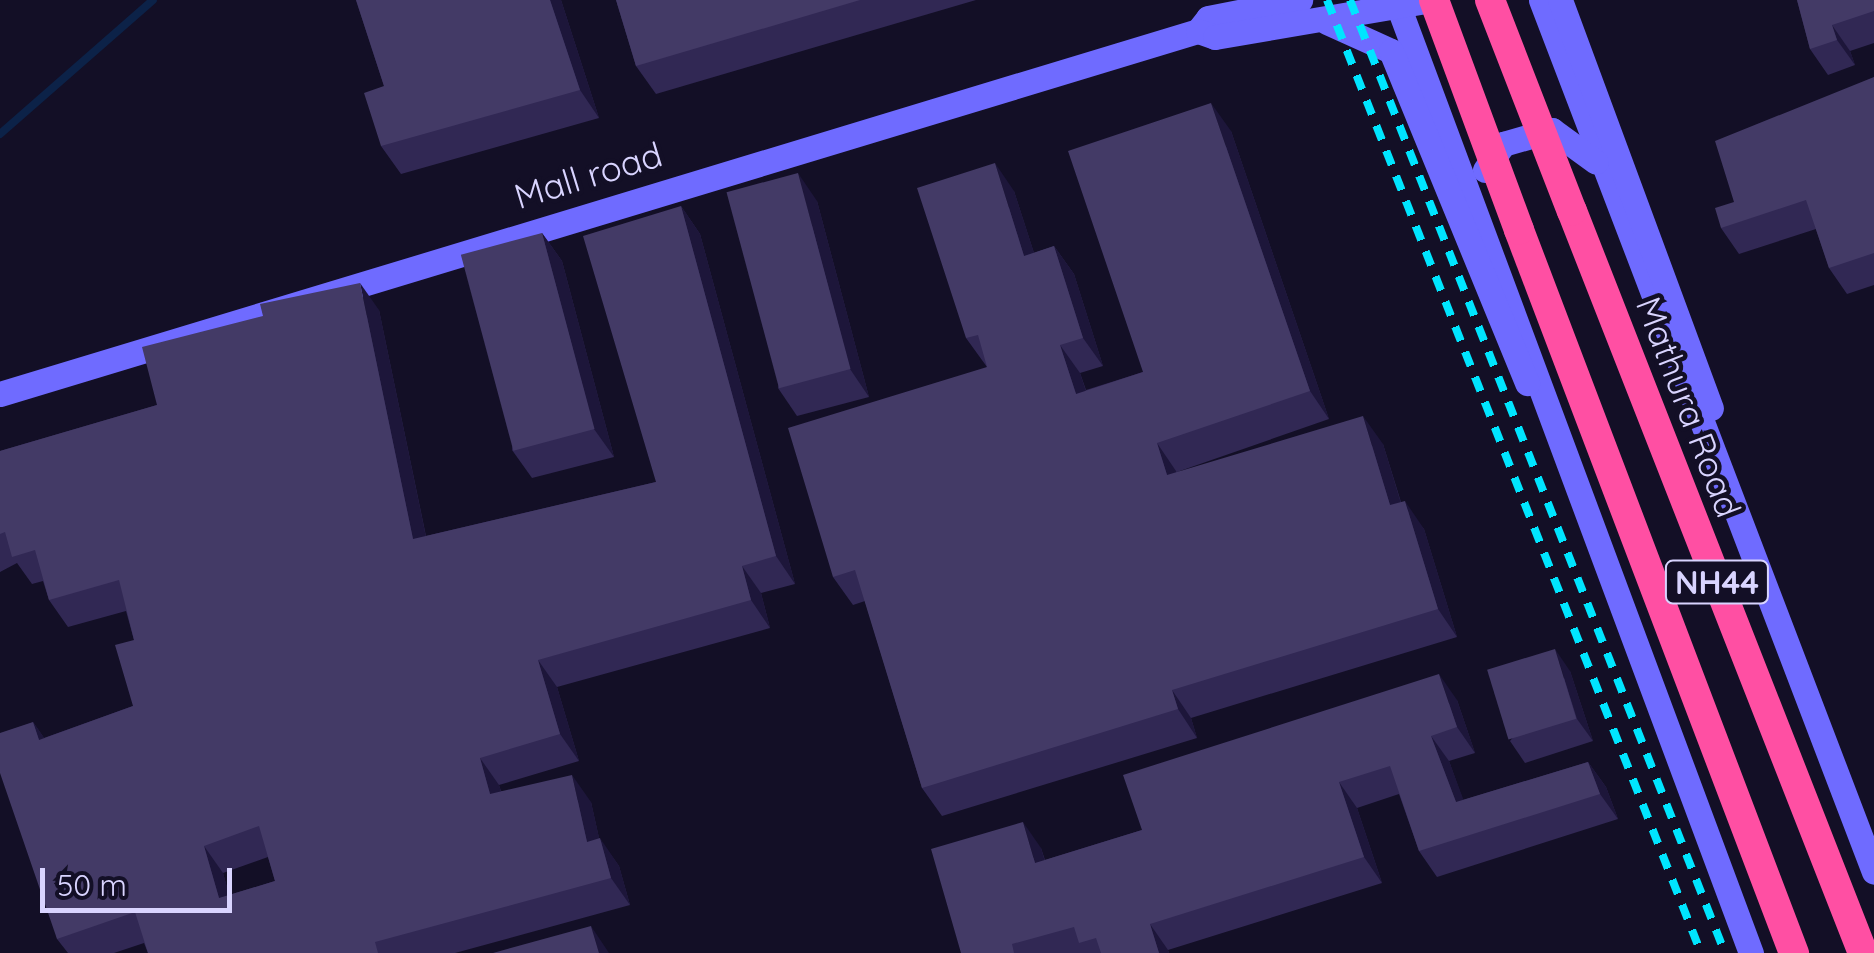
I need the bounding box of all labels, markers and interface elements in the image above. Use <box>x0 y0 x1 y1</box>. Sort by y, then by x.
street label: Mall road <box>509 133 667 217</box>
street label: Mathura Road <box>1628 291 1750 523</box>
road number: NH44 <box>1664 555 1770 609</box>
scale bar <box>45 848 238 910</box>
text: 50 m <box>57 866 127 904</box>

